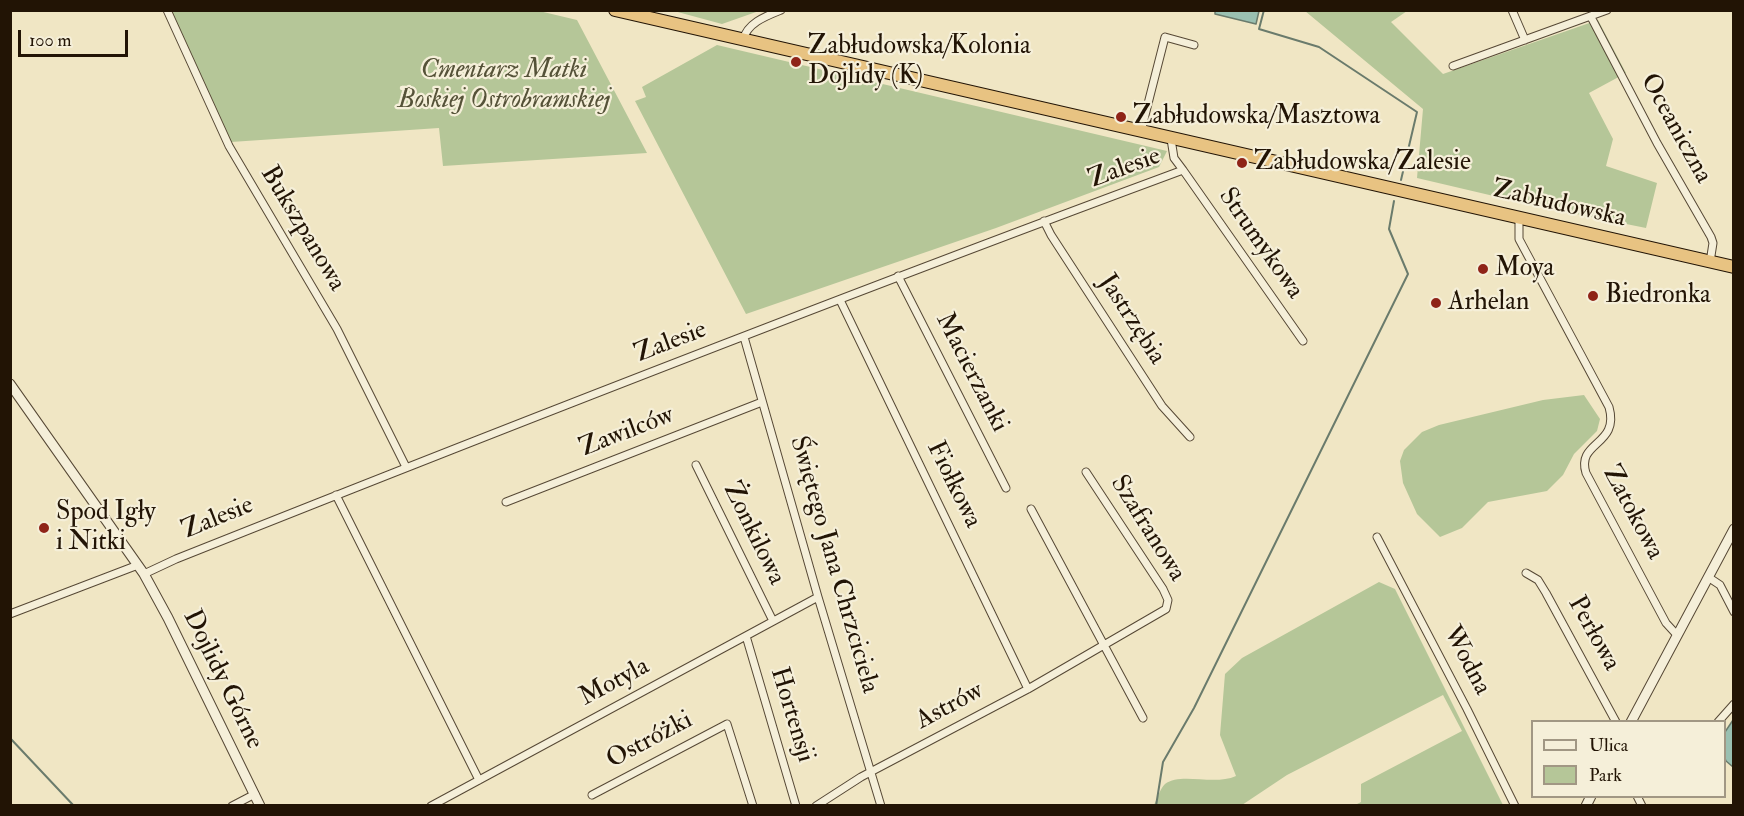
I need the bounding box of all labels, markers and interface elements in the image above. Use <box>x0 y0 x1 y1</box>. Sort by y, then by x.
scale bar <box>21 18 130 56</box>
text: 100 m <box>29 29 72 52</box>
place label: Zabłudowska/Kolonia Dojlidy (K) <box>808 31 1031 92</box>
park label: Cmentarz Matki Boskiej Ostrobramskiej <box>398 55 610 116</box>
marker: Zabłudowska/Kolonia Dojlidy (K) <box>789 55 803 69</box>
street label: Oceaniczna <box>1632 69 1718 189</box>
place label: Zabłudowska/Masztowa <box>1133 101 1380 133</box>
marker: Zabłudowska/Masztowa <box>1114 110 1128 124</box>
street label: Zalesie <box>1085 142 1165 196</box>
place label: Zabłudowska/Zalesie <box>1254 147 1471 179</box>
marker: Zabłudowska/Zalesie <box>1235 156 1249 170</box>
street label: Bukszpanowa <box>252 161 352 297</box>
street label: Zabłudowska <box>1489 175 1629 235</box>
street label: Strumykowa <box>1210 183 1310 305</box>
place label: Moya <box>1495 253 1554 285</box>
marker: Moya <box>1476 262 1490 276</box>
street label: Jastrzębia <box>1090 269 1172 371</box>
place label: Biedronka <box>1605 280 1711 312</box>
place label: Arhelan <box>1448 287 1529 319</box>
marker: Biedronka <box>1586 289 1600 303</box>
marker: Arhelan <box>1429 296 1443 310</box>
street label: Macierzanki <box>928 308 1014 438</box>
street label: Zalesie <box>631 315 711 371</box>
street label: Zawilców <box>576 401 678 465</box>
street label: Świętego Jana Chrzciciela <box>781 433 885 697</box>
street label: Fiołkowa <box>919 436 987 534</box>
street label: Zatokowa <box>1594 461 1670 565</box>
street label: Szafranowa <box>1102 470 1192 588</box>
street label: Żonkilowa <box>715 478 791 590</box>
street label: Zalesie <box>178 491 258 547</box>
place label: Spod Igły i Nitki <box>56 497 156 558</box>
marker: Spod Igły i Nitki <box>37 521 51 535</box>
street label: Perłowa <box>1560 591 1626 677</box>
street label: Dojlidy Górne <box>175 605 269 755</box>
street label: Wodna <box>1435 621 1497 701</box>
street label: Motyla <box>575 652 655 714</box>
street label: Hortensji <box>762 664 820 766</box>
street label: Astrów <box>911 676 989 738</box>
street label: Ostróżki <box>602 705 698 777</box>
legend <box>1531 720 1726 798</box>
text: Ulica <box>1589 734 1628 757</box>
text: Park <box>1589 764 1622 787</box>

